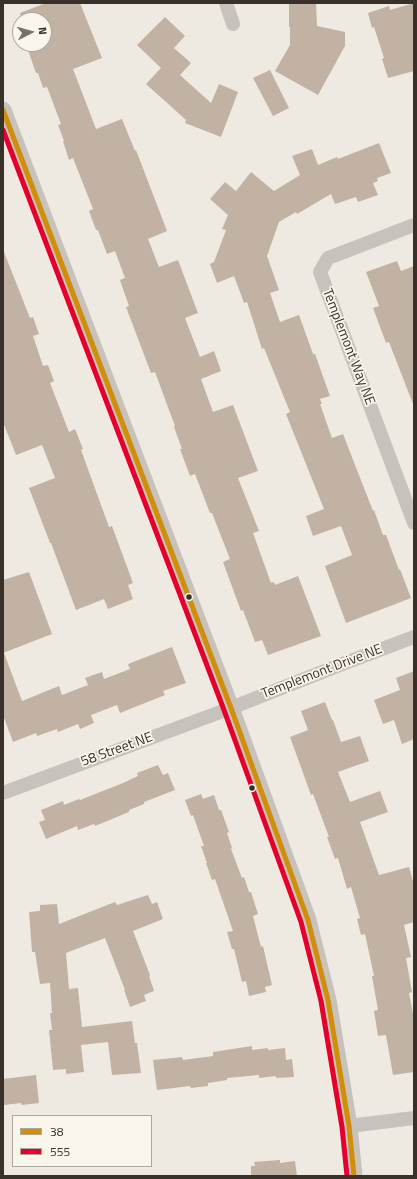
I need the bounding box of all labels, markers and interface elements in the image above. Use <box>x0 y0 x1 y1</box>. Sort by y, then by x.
north arrow <box>12 12 52 52</box>
text: N <box>35 26 51 35</box>
street label: Templemont Way NE <box>318 286 378 408</box>
unlabelled marker <box>184 592 194 602</box>
street label: Templemont Drive NE <box>259 641 385 703</box>
street label: 58 Street NE <box>79 729 155 771</box>
unlabelled marker <box>247 783 257 793</box>
legend <box>12 1115 152 1167</box>
text: 38 <box>50 1122 63 1141</box>
text: 555 <box>50 1142 70 1161</box>

